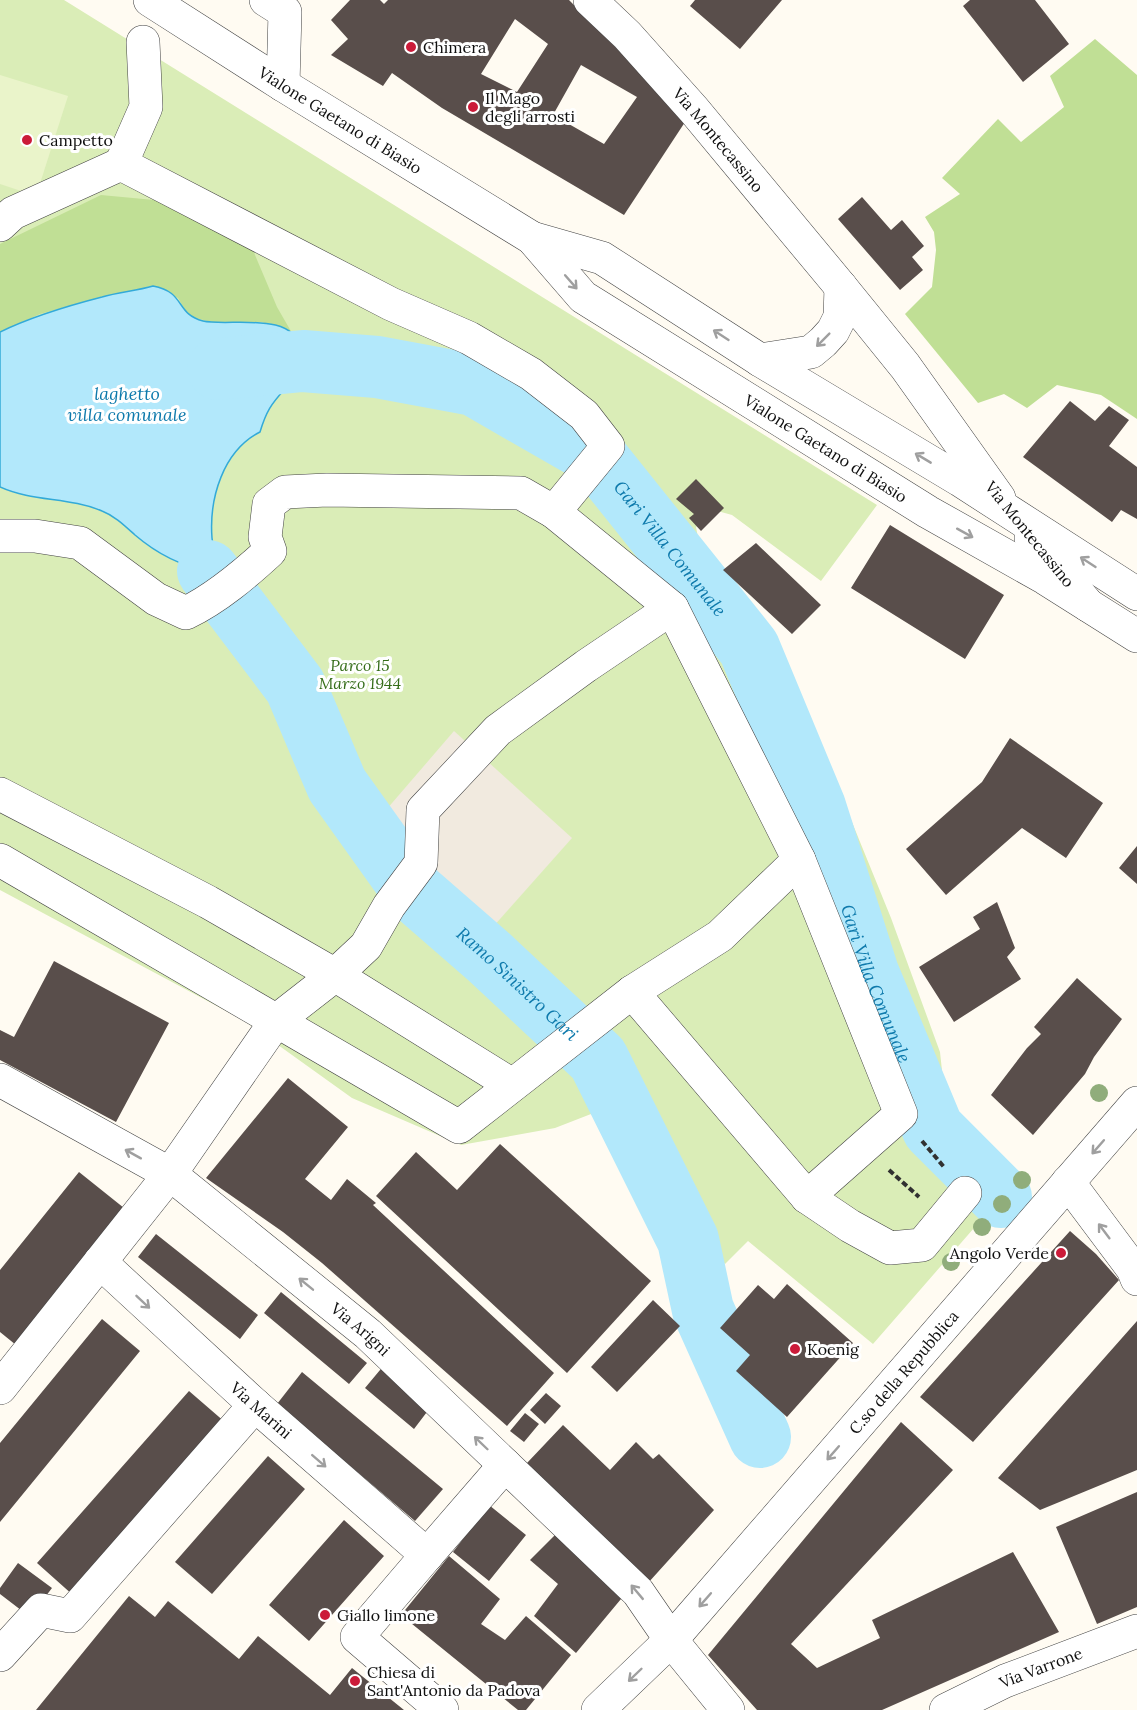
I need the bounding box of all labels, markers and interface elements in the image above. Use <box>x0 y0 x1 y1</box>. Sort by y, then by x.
place label: Chimera <box>423 37 486 57</box>
marker: Chimera <box>404 40 418 54</box>
street label: Vialone Gaetano di Biasio <box>254 61 426 178</box>
street label: Via Montecassino <box>668 83 768 196</box>
place label: Il Mago degli arrosti <box>485 88 575 126</box>
marker: Il Mago degli arrosti <box>466 100 480 114</box>
place label: Campetto <box>39 130 113 150</box>
marker: Campetto <box>20 133 34 147</box>
one-way arrow <box>564 274 577 290</box>
one-way arrow <box>713 329 729 341</box>
one-way arrow <box>816 333 831 348</box>
water label: laghetto villa comunale <box>67 382 187 426</box>
street label: Vialone Gaetano di Biasio <box>740 389 911 507</box>
one-way arrow <box>915 452 932 464</box>
water label: Gari Villa Comunale <box>609 476 731 621</box>
street label: Via Montecassino <box>981 476 1079 591</box>
one-way arrow <box>955 528 973 539</box>
one-way arrow <box>1080 556 1097 568</box>
park label: Parco 15 Marzo 1944 <box>319 655 401 693</box>
water label: Gari Villa Comunale <box>836 902 916 1066</box>
water label: Ramo Sinistro Gari <box>452 922 584 1046</box>
one-way arrow <box>1092 1139 1105 1155</box>
one-way arrow <box>125 1148 143 1159</box>
one-way arrow <box>1098 1223 1110 1239</box>
place label: Angolo Verde <box>949 1243 1049 1263</box>
marker: Angolo Verde <box>1054 1246 1068 1260</box>
one-way arrow <box>298 1277 314 1290</box>
one-way arrow <box>136 1295 151 1309</box>
street label: Via Arigni <box>326 1297 394 1360</box>
street label: C.so della Repubblica <box>844 1306 963 1438</box>
place label: Koenig <box>807 1339 860 1359</box>
marker: Koenig <box>788 1342 802 1356</box>
street label: Via Marini <box>226 1377 296 1443</box>
one-way arrow <box>474 1435 489 1450</box>
one-way arrow <box>826 1445 839 1461</box>
one-way arrow <box>311 1454 326 1468</box>
one-way arrow <box>630 1585 644 1600</box>
one-way arrow <box>698 1592 712 1607</box>
place label: Giallo limone <box>337 1605 435 1625</box>
marker: Giallo limone <box>318 1608 332 1622</box>
street label: Via Varrone <box>995 1643 1085 1693</box>
place label: Chiesa di Sant'Antonio da Padova <box>367 1662 540 1700</box>
one-way arrow <box>627 1668 642 1682</box>
marker: Chiesa di Sant'Antonio da Padova <box>348 1674 362 1688</box>

